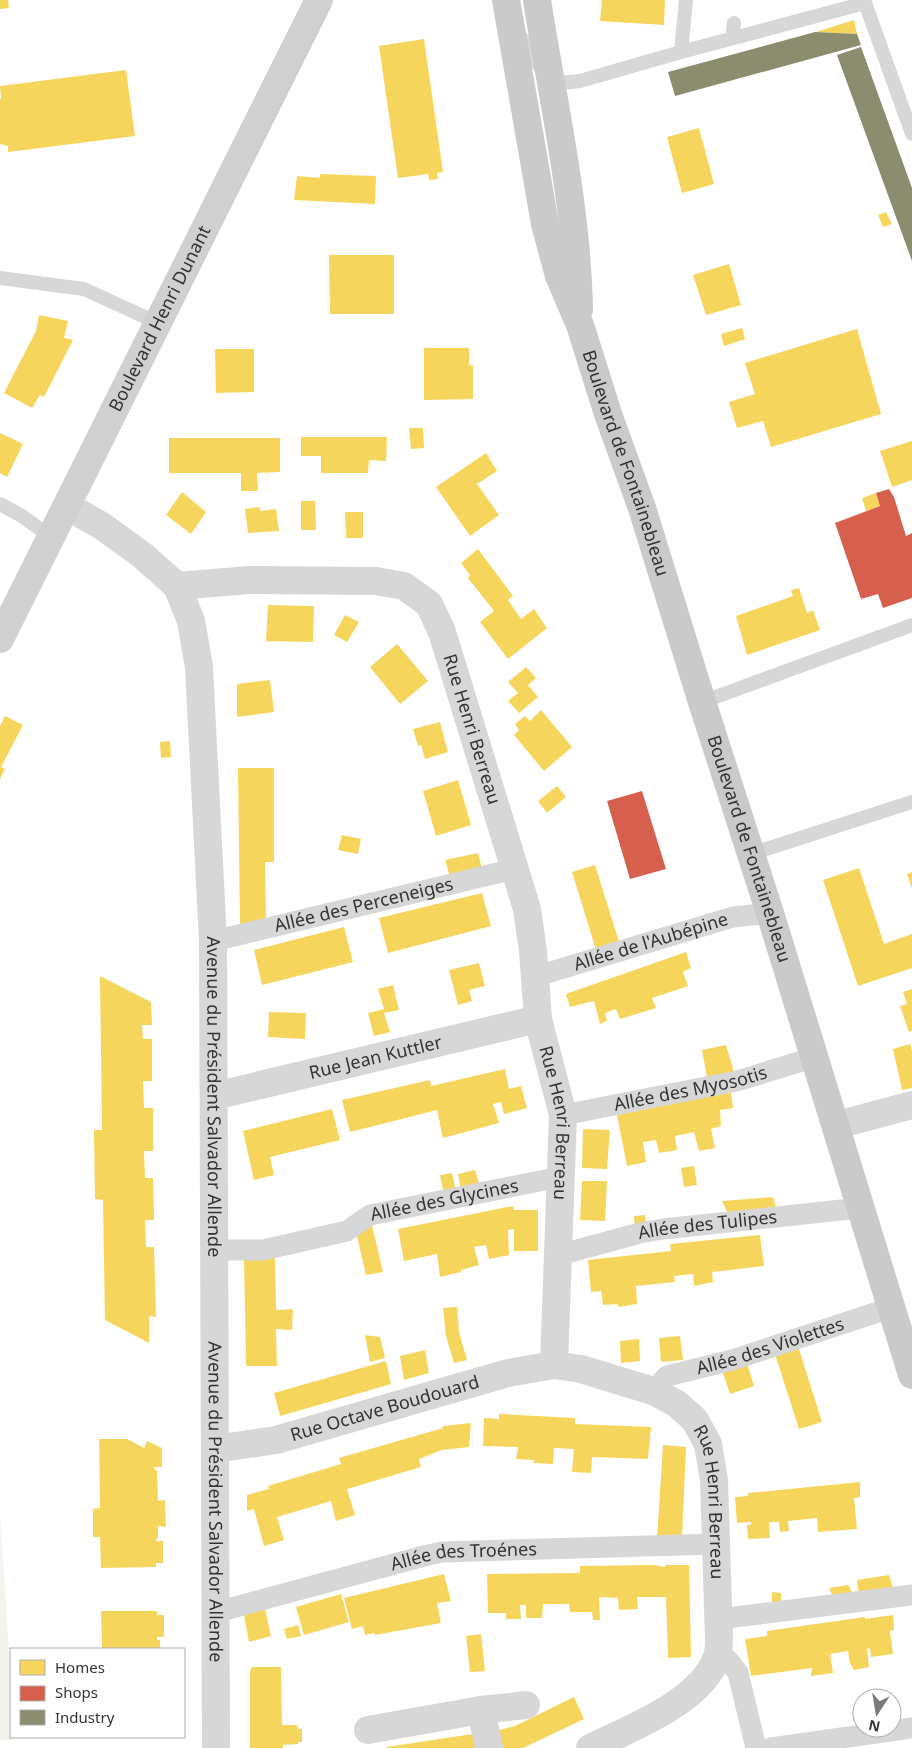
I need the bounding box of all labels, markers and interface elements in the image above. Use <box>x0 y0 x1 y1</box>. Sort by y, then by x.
street label: Boulevard Henri Dunant <box>103 221 216 415</box>
street label: Boulevard de Fontainebleau <box>578 347 675 579</box>
street label: Rue Henri Berreau <box>438 651 507 807</box>
street label: Boulevard de Fontainebleau <box>702 732 797 965</box>
street label: Allée des Perceneiges <box>272 871 455 937</box>
street label: Allée de l'Aubépine <box>570 906 731 975</box>
street label: Avenue du Président Salvador Allende <box>202 936 227 1257</box>
street label: Rue Jean Kuttler <box>306 1029 445 1084</box>
street label: Rue Henri Berreau <box>534 1043 576 1201</box>
street label: Allée des Myosotis <box>612 1060 770 1116</box>
street label: Allée des Glycines <box>368 1173 520 1226</box>
street label: Allée des Tulipes <box>636 1204 778 1244</box>
street label: Allée des Violettes <box>694 1311 847 1379</box>
street label: Avenue du Président Salvador Allende <box>203 1341 229 1662</box>
street label: Rue Octave Boudouard <box>287 1369 482 1446</box>
street label: Rue Henri Berreau <box>689 1420 730 1580</box>
street label: Allée des Troénes <box>388 1536 537 1576</box>
legend <box>10 1648 185 1738</box>
text: Homes <box>55 1657 105 1677</box>
text: Shops <box>55 1682 98 1702</box>
north arrow <box>852 1688 902 1738</box>
text: Industry <box>55 1707 115 1727</box>
text: N <box>867 1716 882 1737</box>

